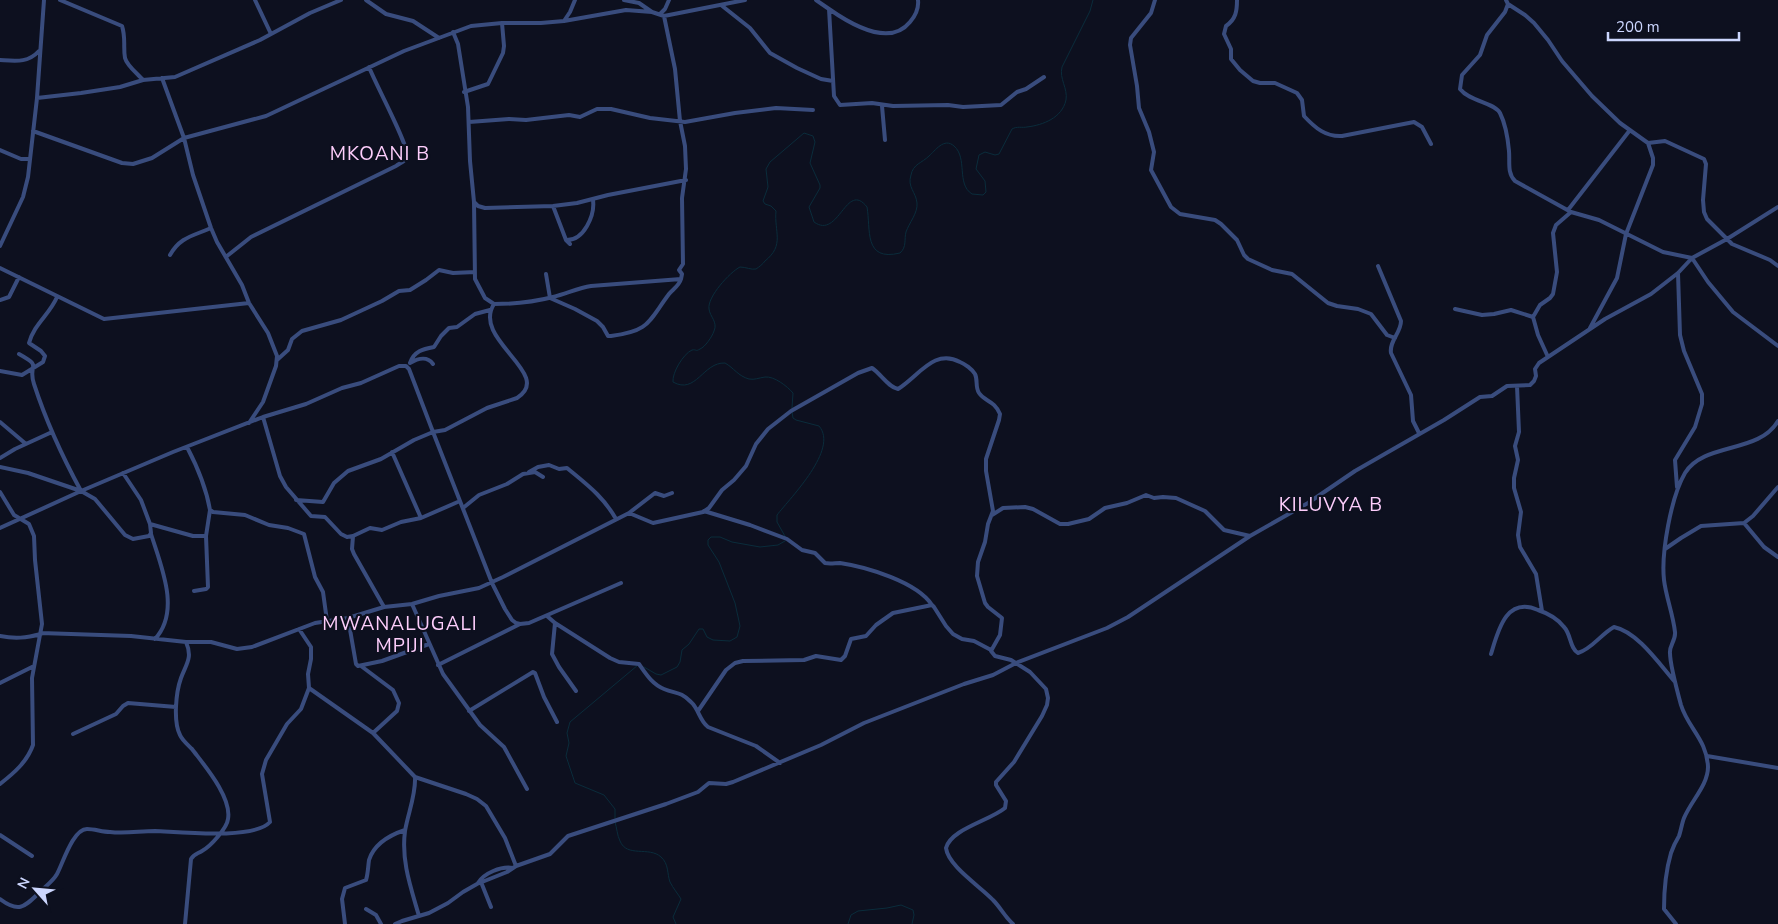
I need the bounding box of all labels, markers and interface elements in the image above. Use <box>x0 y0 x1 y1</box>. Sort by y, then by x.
scale bar <box>1608 10 1739 42</box>
text: 200 m <box>1616 17 1660 37</box>
district label: MKOANI B <box>330 141 430 167</box>
district label: KILUVYA B <box>1279 492 1383 518</box>
district label: MWANALUGALI MPIJI <box>322 611 478 659</box>
north arrow <box>10 864 60 914</box>
text: N <box>13 874 35 892</box>

